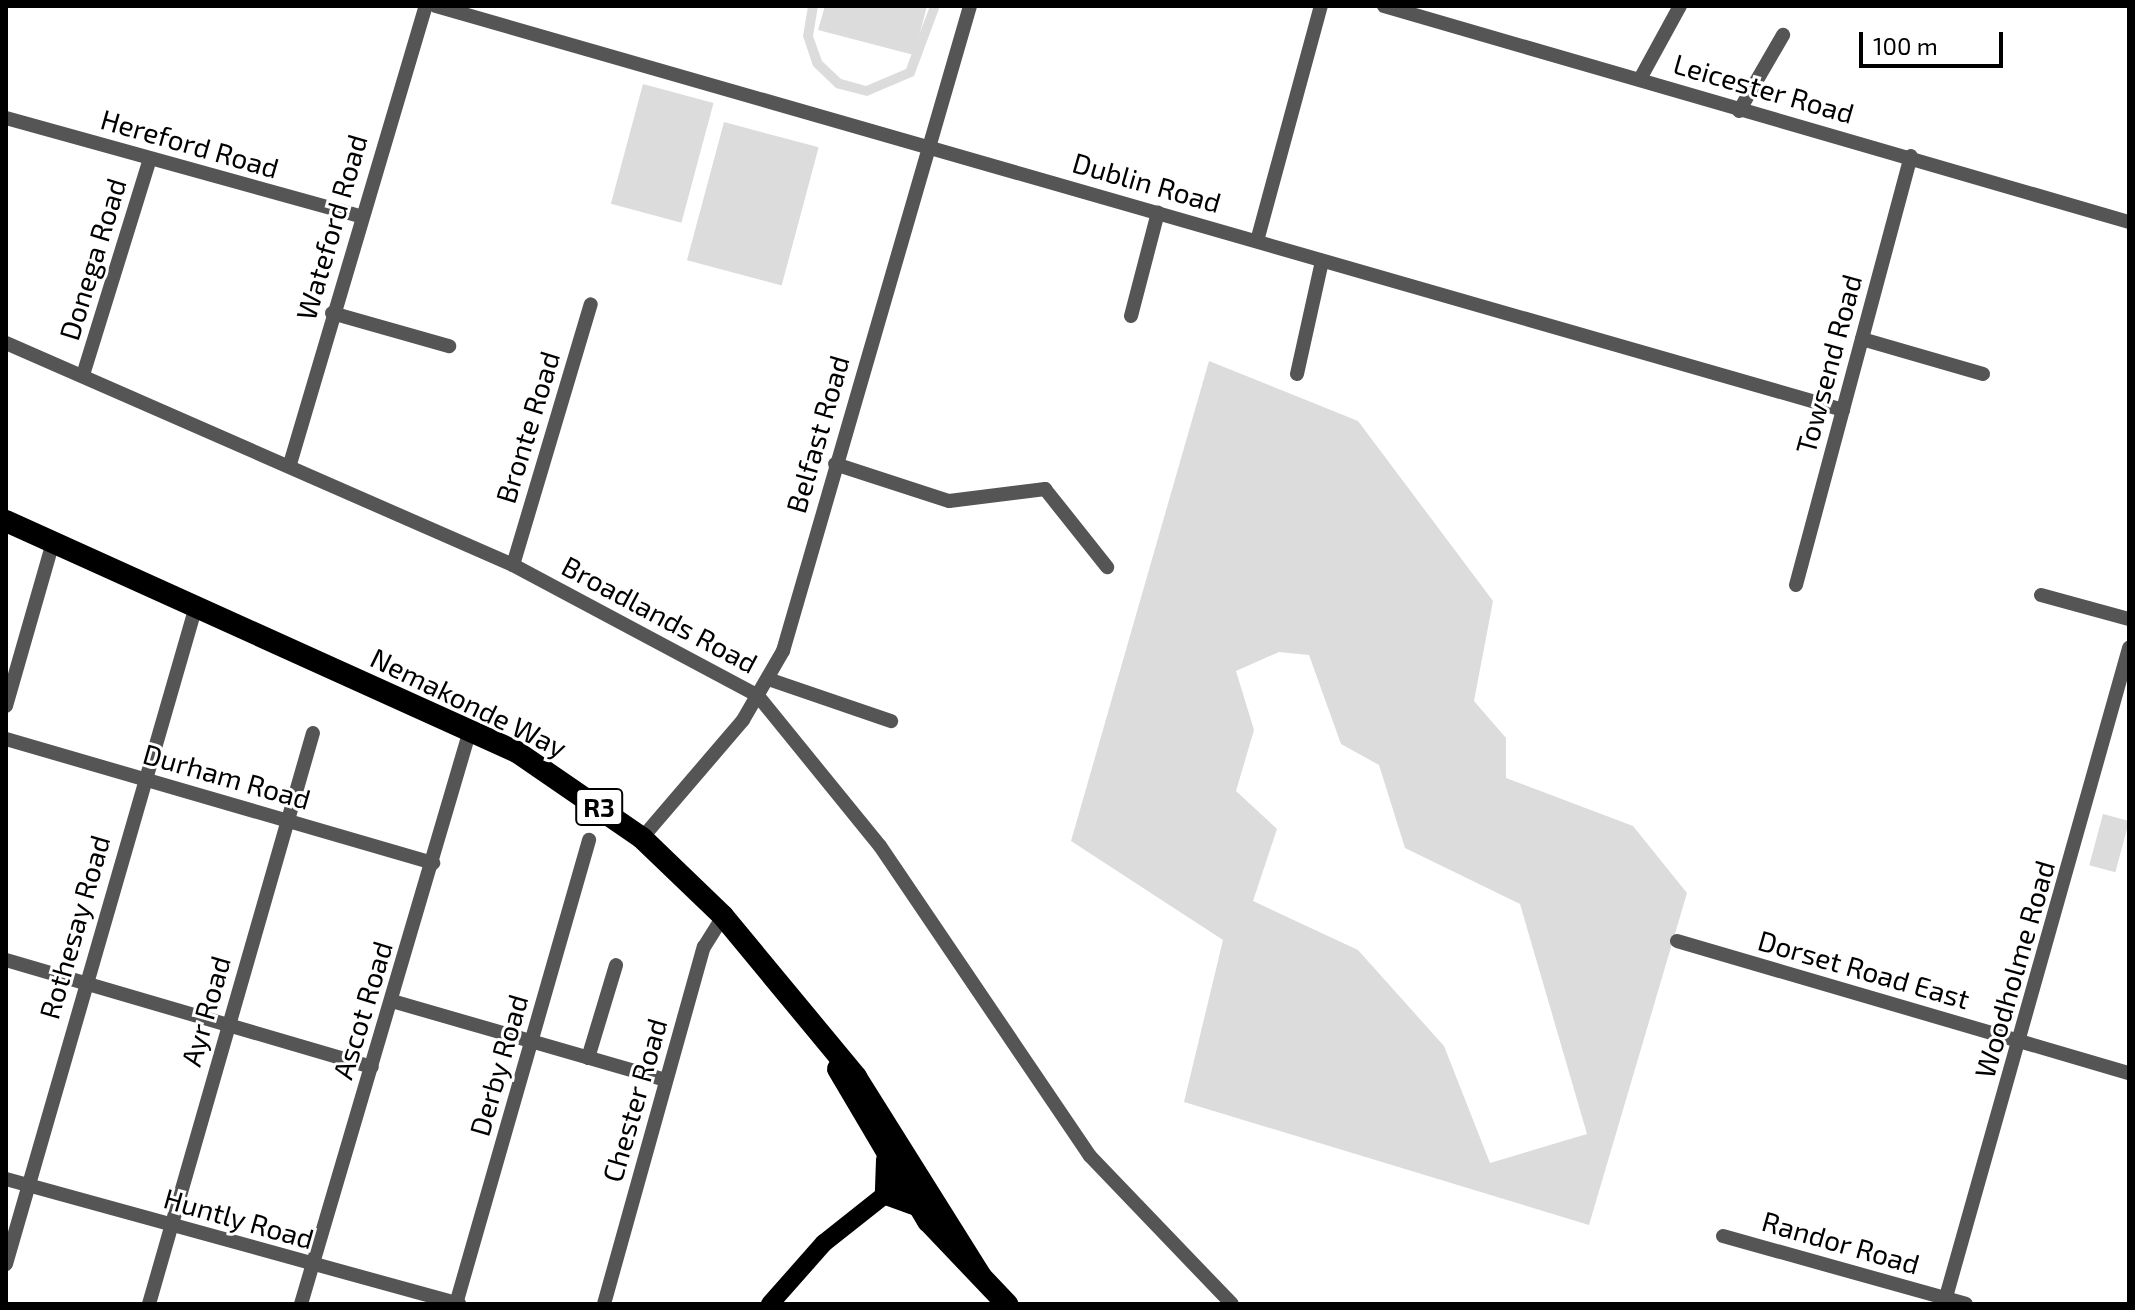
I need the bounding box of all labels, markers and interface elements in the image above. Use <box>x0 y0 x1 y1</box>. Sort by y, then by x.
scale bar <box>1863 16 2007 66</box>
text: 100 m <box>1873 31 1938 60</box>
street label: Leicester Road <box>1670 46 1858 130</box>
street label: Hereford Road <box>97 102 283 184</box>
street label: Wateford Road <box>288 130 374 324</box>
street label: Dublin Road <box>1069 145 1225 219</box>
street label: Donega Road <box>51 174 133 344</box>
street label: Towsend Road <box>1788 271 1868 457</box>
street label: Bronte Road <box>488 347 566 507</box>
street label: Belfast Road <box>778 351 856 517</box>
street label: Broadlands Road <box>557 548 763 680</box>
street label: Nemakonde Way <box>365 640 573 764</box>
street label: Durham Road <box>139 736 315 816</box>
road number: R3 <box>575 785 623 829</box>
street label: Rothesay Road <box>32 831 116 1023</box>
street label: Woodholme Road <box>1967 856 2061 1082</box>
street label: Dorset Road East <box>1754 923 1974 1015</box>
street label: Ascot Road <box>325 937 399 1083</box>
street label: Ayr Road <box>173 952 237 1070</box>
street label: Derby Road <box>462 990 534 1140</box>
street label: Chester Road <box>595 1014 673 1186</box>
street label: Huntly Road <box>160 1181 318 1255</box>
street label: Randor Road <box>1758 1203 1924 1281</box>

